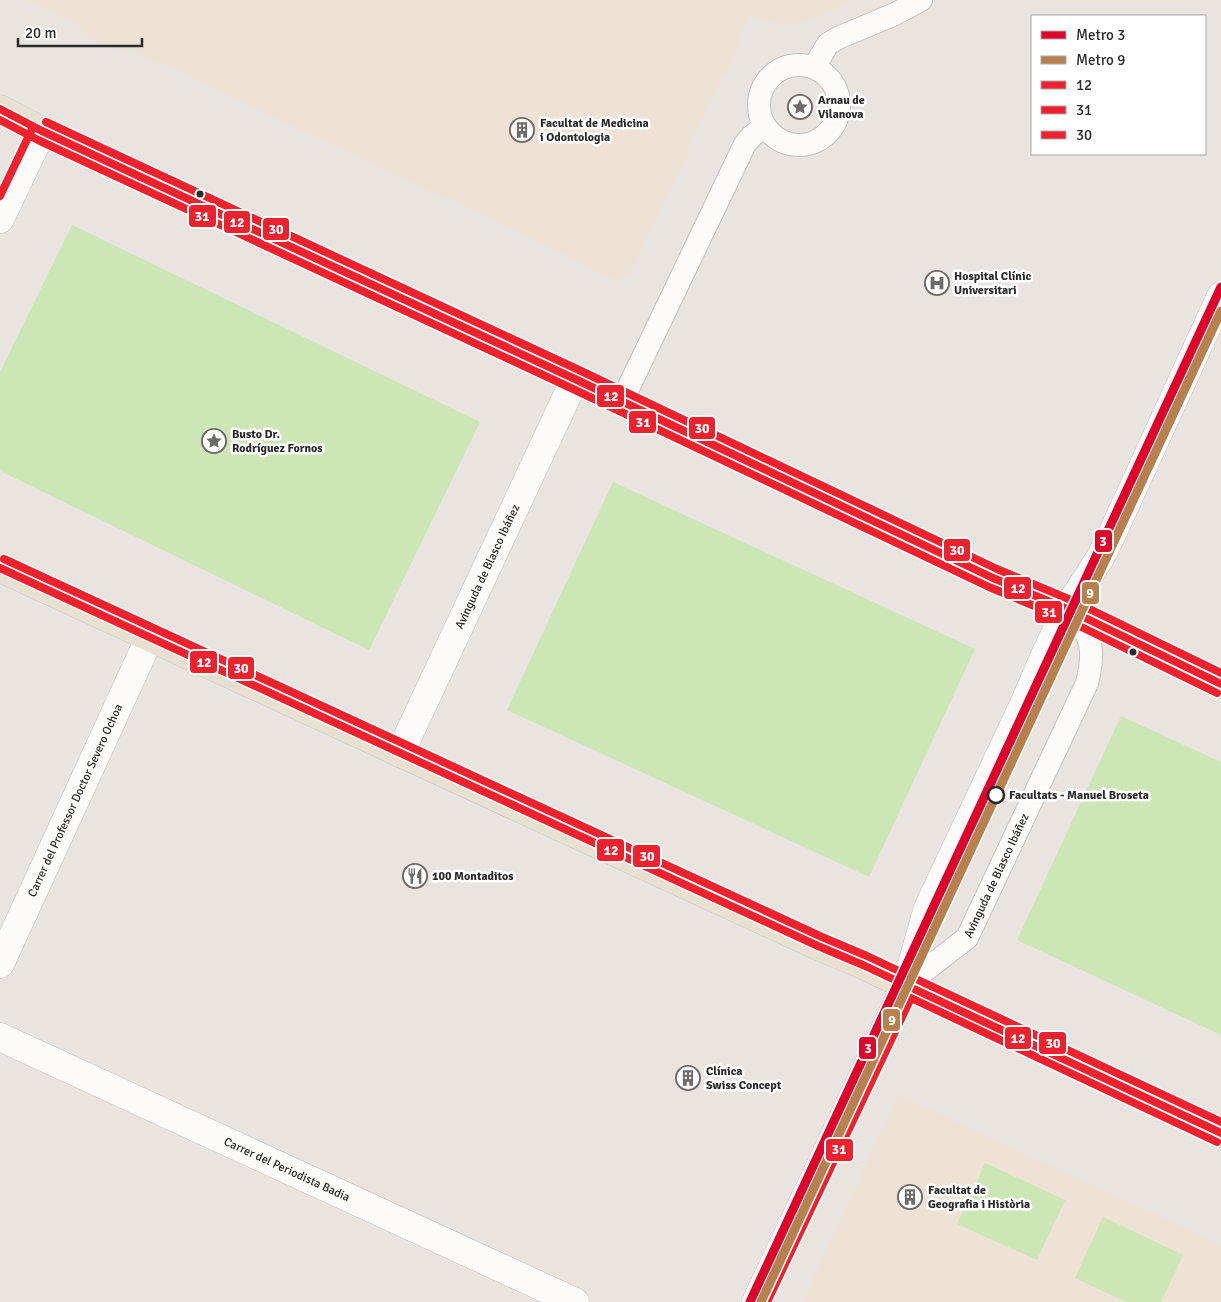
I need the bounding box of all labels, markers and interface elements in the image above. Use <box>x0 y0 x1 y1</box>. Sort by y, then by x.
scale bar <box>18 15 141 47</box>
legend <box>1031 15 1206 155</box>
text: 20 m <box>25 24 56 42</box>
text: Metro 3 <box>1076 26 1125 44</box>
text: Metro 9 <box>1076 51 1125 69</box>
text: 12 <box>1076 76 1092 94</box>
place label: Arnau de Vilanova <box>818 93 865 122</box>
place icon: Arnau de Vilanova <box>787 94 813 120</box>
text: 31 <box>1076 101 1092 119</box>
place label: Facultat de Medicina i Odontologia <box>540 116 649 145</box>
building icon: Facultat de Medicina i Odontologia <box>509 117 535 143</box>
text: 30 <box>1076 126 1092 144</box>
unlabelled marker <box>195 189 205 199</box>
line badge: 31 <box>188 204 217 228</box>
text: 31 <box>194 208 210 225</box>
line badge: 12 <box>223 210 251 234</box>
text: 12 <box>229 214 245 231</box>
line badge: 30 <box>262 217 290 241</box>
text: 30 <box>268 221 284 238</box>
place label: Hospital Clínic Universitari <box>954 269 1031 298</box>
hospital icon: Hospital Clínic Universitari <box>924 270 950 296</box>
line badge: 12 <box>596 384 625 408</box>
text: 12 <box>603 388 619 405</box>
line badge: 31 <box>628 410 657 434</box>
text: 31 <box>635 414 651 431</box>
line badge: 30 <box>688 416 716 440</box>
text: 30 <box>694 420 710 437</box>
place label: Busto Dr. Rodríguez Fornos <box>232 427 323 456</box>
place icon: Busto Dr. Rodríguez Fornos <box>201 428 227 454</box>
street label: Avinguda de Blasco Ibáñez <box>452 502 523 631</box>
line badge: 3 <box>1094 529 1113 553</box>
text: 3 <box>1099 533 1107 550</box>
line badge: 30 <box>943 538 971 562</box>
text: 30 <box>949 542 965 559</box>
line badge: 12 <box>1003 576 1032 600</box>
text: 12 <box>1010 580 1026 597</box>
line badge: 9 <box>1081 581 1100 605</box>
text: 9 <box>1086 585 1094 602</box>
line badge: 31 <box>1034 600 1063 624</box>
text: 31 <box>1041 604 1057 621</box>
unlabelled marker <box>1128 647 1138 657</box>
line badge: 12 <box>189 650 218 674</box>
text: 12 <box>196 654 212 671</box>
line badge: 30 <box>227 656 255 680</box>
text: 30 <box>233 660 249 677</box>
street label: Carrer del Professor Doctor Severo Ochoa <box>25 702 126 900</box>
marker: Facultats - Manuel Broseta <box>987 786 1005 804</box>
place label: Facultats - Manuel Broseta <box>1009 788 1149 803</box>
street label: Avinguda de Blasco Ibáñez <box>961 811 1033 940</box>
line badge: 12 <box>596 838 625 862</box>
text: 12 <box>603 842 619 859</box>
line badge: 30 <box>632 844 661 868</box>
text: 30 <box>639 848 655 865</box>
restaurant icon: 100 Montaditos <box>402 863 428 889</box>
place label: 100 Montaditos <box>432 869 514 884</box>
line badge: 9 <box>882 1008 901 1032</box>
text: 9 <box>888 1012 896 1029</box>
line badge: 12 <box>1004 1026 1032 1050</box>
text: 12 <box>1010 1030 1026 1047</box>
line badge: 30 <box>1038 1031 1067 1055</box>
text: 30 <box>1045 1035 1061 1052</box>
line badge: 3 <box>858 1036 877 1060</box>
text: 3 <box>864 1040 872 1057</box>
place label: Clínica Swiss Concept <box>706 1064 782 1093</box>
building icon: Clínica Swiss Concept <box>675 1065 701 1091</box>
street label: Carrer del Periodista Badia <box>221 1134 352 1205</box>
line badge: 31 <box>825 1138 854 1162</box>
text: 31 <box>831 1141 847 1158</box>
place label: Facultat de Geografia i Història <box>928 1183 1030 1212</box>
building icon: Facultat de Geografia i Història <box>897 1184 923 1210</box>

